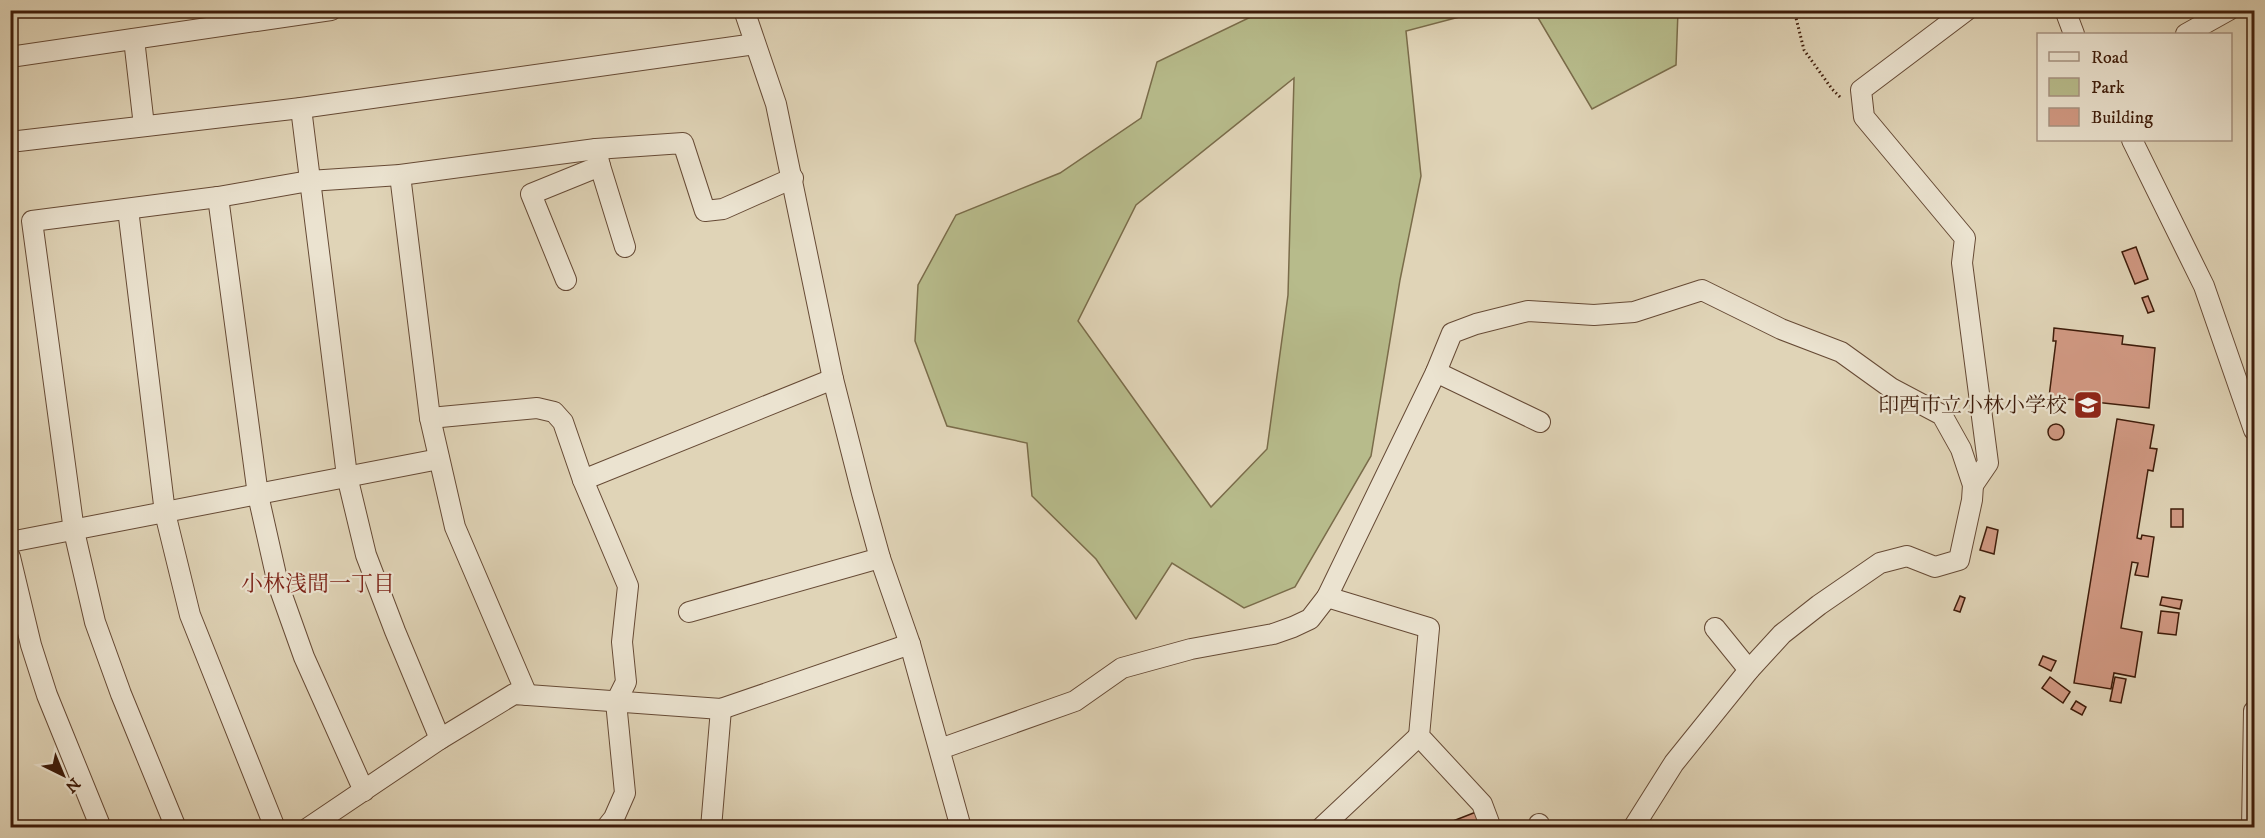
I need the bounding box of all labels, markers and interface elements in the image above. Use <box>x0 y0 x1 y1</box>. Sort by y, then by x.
legend <box>2037 33 2232 141</box>
text: Road <box>2091 47 2128 69</box>
text: Park <box>2091 77 2125 99</box>
text: Building <box>2091 107 2153 129</box>
school or university icon: 印西市立小林小学校 <box>2072 389 2104 421</box>
place label: 印西市立小林小学校 <box>1878 393 2067 419</box>
district label: 小林浅間一丁目 <box>241 571 395 598</box>
north arrow <box>33 745 93 805</box>
text: N <box>61 773 84 797</box>

